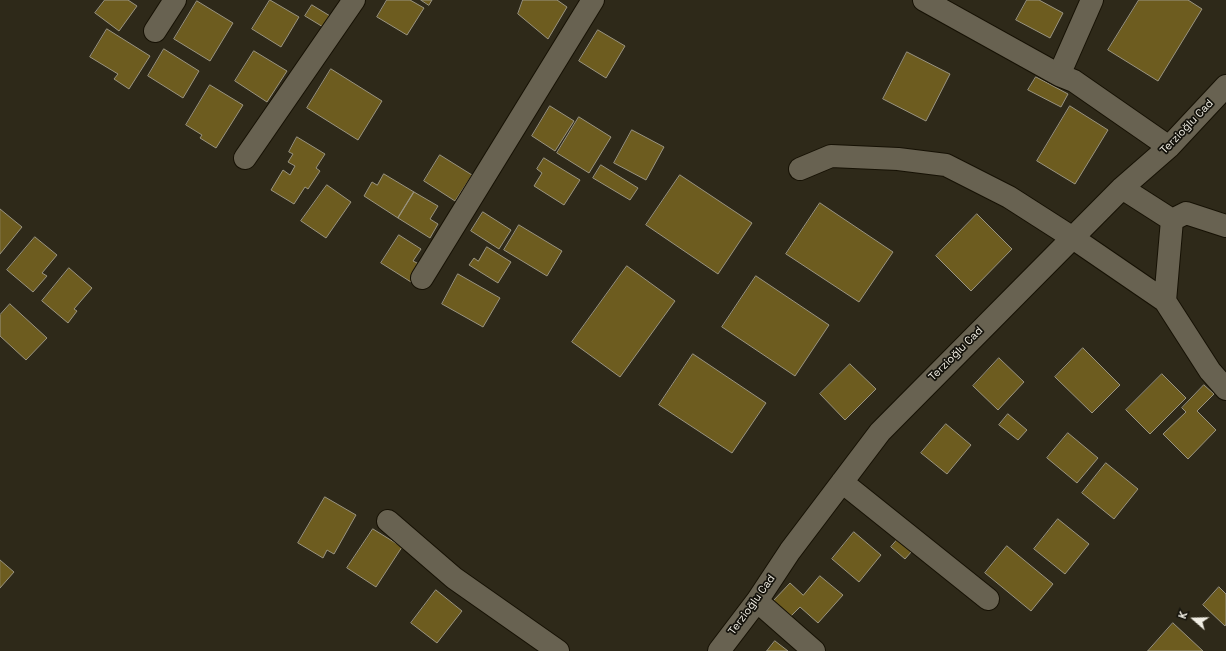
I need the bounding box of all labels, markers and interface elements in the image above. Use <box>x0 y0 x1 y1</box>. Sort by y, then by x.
street label: Terzioğlu Cad <box>1158 97 1216 157</box>
street label: Terzioğlu Cad <box>926 324 986 384</box>
street label: Terzioğlu Cad <box>726 572 778 638</box>
north arrow <box>1174 599 1214 639</box>
text: K <box>1175 609 1190 621</box>

